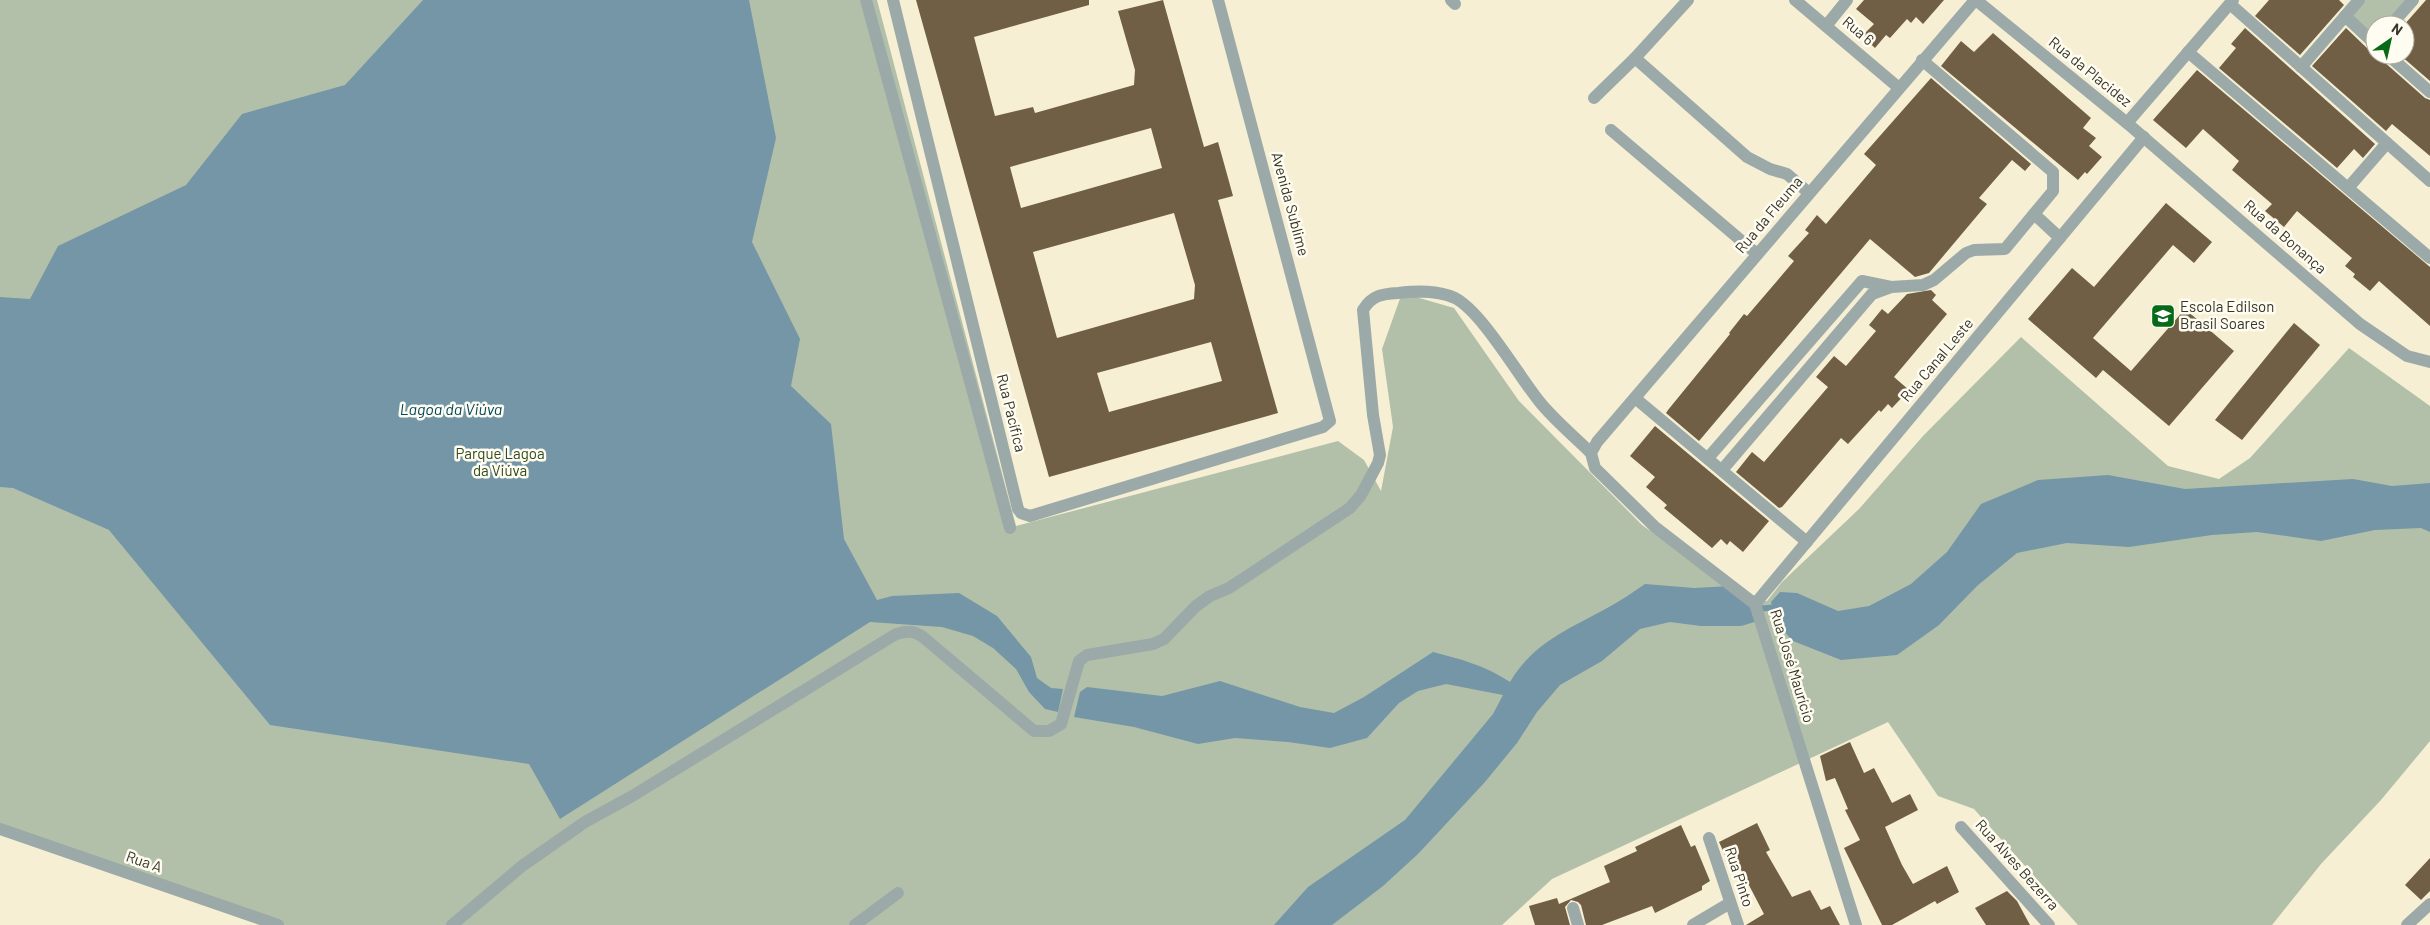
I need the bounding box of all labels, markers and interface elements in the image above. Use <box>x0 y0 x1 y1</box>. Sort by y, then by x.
street label: Rua 6 <box>1839 12 1878 49</box>
north arrow <box>2365 15 2415 65</box>
text: N <box>2389 19 2406 38</box>
street label: Rua da Placidez <box>2046 32 2136 110</box>
street label: Avenida Sublime <box>1268 150 1313 258</box>
street label: Rua da Fleuma <box>1731 172 1806 256</box>
street label: Rua da Bonança <box>2241 195 2331 277</box>
place label: Escola Edilson Brasil Soares <box>2180 297 2274 332</box>
school or university icon: Escola Edilson Brasil Soares <box>2150 303 2176 329</box>
street label: Rua Canal Leste <box>1896 314 1976 405</box>
street label: Rua Pacífica <box>994 372 1030 454</box>
water label: Lagoa da Viúva <box>400 399 502 418</box>
park label: Parque Lagoa da Viúva <box>455 444 545 479</box>
street label: Rua José Maurício <box>1767 607 1819 725</box>
street label: Rua Alves Bezerra <box>1972 815 2063 913</box>
street label: Rua Pinto <box>1722 844 1758 909</box>
street label: Rua A <box>124 847 165 876</box>

